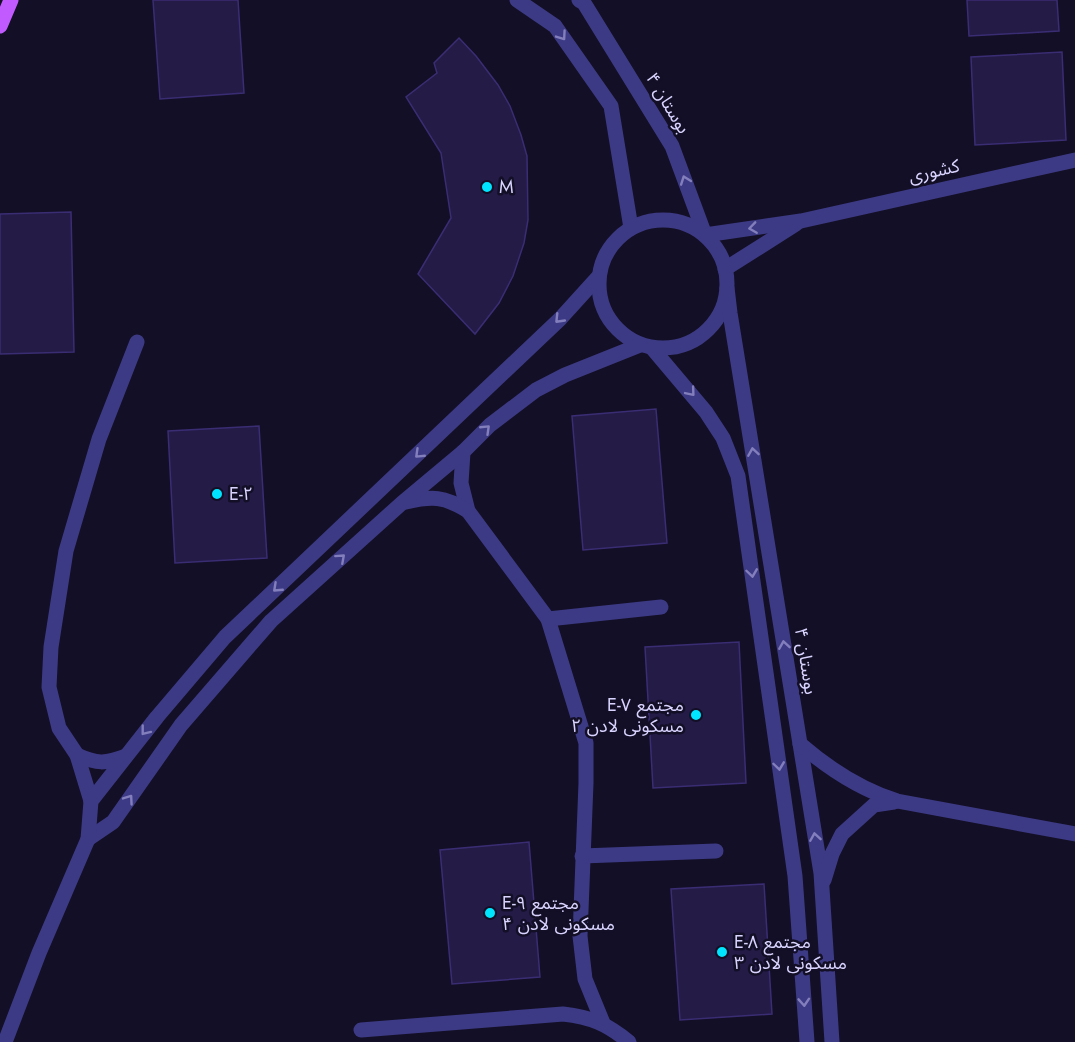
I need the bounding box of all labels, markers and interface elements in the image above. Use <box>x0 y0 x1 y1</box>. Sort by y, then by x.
one-way arrow <box>555 30 566 41</box>
street label: بوستان ۴ <box>639 67 697 139</box>
street label: کشوری <box>906 152 963 189</box>
place label: M <box>499 174 514 200</box>
one-way arrow <box>679 176 692 186</box>
marker: M <box>480 180 494 194</box>
one-way arrow <box>748 222 758 234</box>
one-way arrow <box>556 312 567 323</box>
one-way arrow <box>683 385 694 396</box>
one-way arrow <box>480 425 490 436</box>
one-way arrow <box>415 447 426 458</box>
one-way arrow <box>747 448 759 457</box>
place label: E-۲ <box>229 481 253 507</box>
marker: E-۲ <box>210 487 224 501</box>
one-way arrow <box>334 554 345 565</box>
one-way arrow <box>745 569 757 578</box>
one-way arrow <box>273 581 284 592</box>
street label: بوستان ۴ <box>788 626 824 696</box>
one-way arrow <box>778 640 790 649</box>
place label: E-۷ مجتمع مسکونی لادن ۲ <box>571 692 684 739</box>
marker: E-۷ مجتمع مسکونی لادن ۲ <box>689 708 703 722</box>
one-way arrow <box>142 724 153 735</box>
one-way arrow <box>773 762 785 771</box>
one-way arrow <box>122 794 133 805</box>
one-way arrow <box>809 833 822 843</box>
place label: E-۹ مجتمع مسکونی لادن ۴ <box>502 890 615 937</box>
marker: E-۹ مجتمع مسکونی لادن ۴ <box>483 906 497 920</box>
place label: E-۸ مجتمع مسکونی لادن ۳ <box>734 929 847 976</box>
marker: E-۸ مجتمع مسکونی لادن ۳ <box>715 945 729 959</box>
one-way arrow <box>797 997 810 1006</box>

